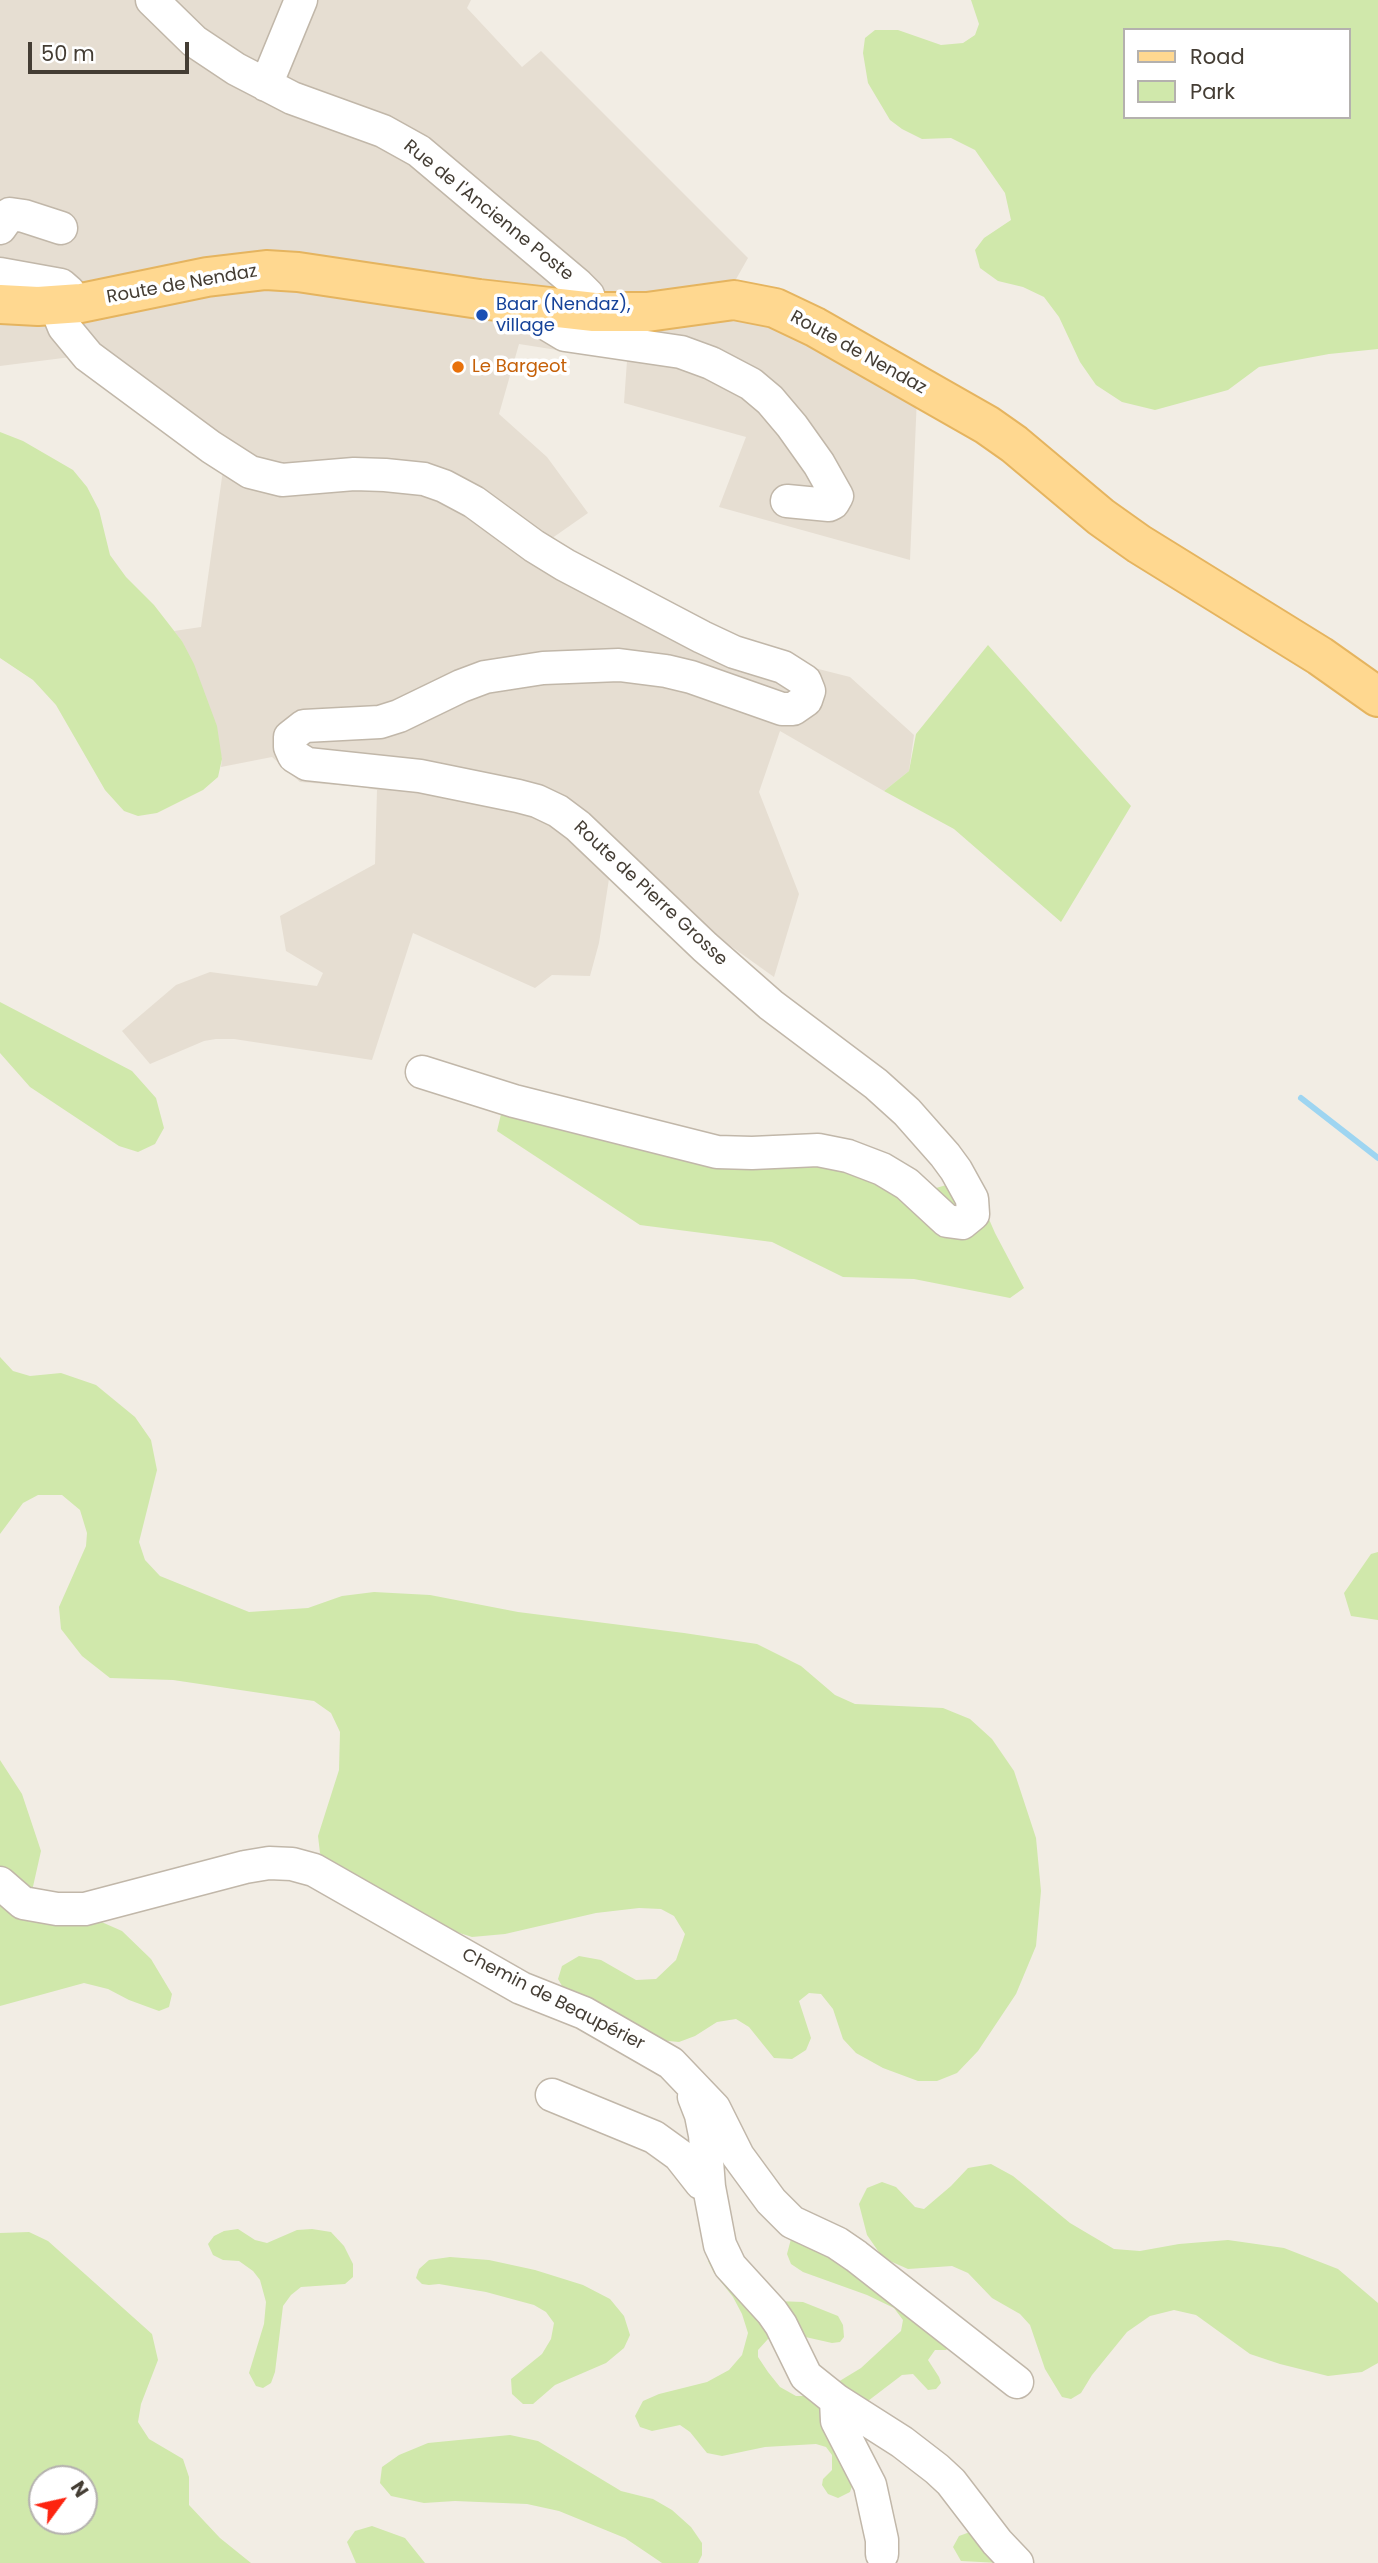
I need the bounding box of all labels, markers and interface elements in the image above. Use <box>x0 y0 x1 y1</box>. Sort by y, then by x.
scale bar <box>32 28 192 72</box>
legend <box>1122 28 1350 119</box>
text: 50 m <box>41 39 95 68</box>
text: Road <box>1190 42 1245 71</box>
text: Park <box>1190 77 1235 106</box>
street label: Rue de l'Ancienne Poste <box>399 136 577 286</box>
street label: Route de Nendaz <box>105 261 259 309</box>
place label: Baar (Nendaz), village <box>496 294 631 336</box>
marker: Baar (Nendaz), village <box>474 307 490 323</box>
street label: Route de Nendaz <box>786 307 930 399</box>
place label: Le Bargeot <box>472 356 567 378</box>
marker: Le Bargeot <box>450 359 466 375</box>
street label: Route de Pierre Grosse <box>569 817 731 971</box>
street label: Chemin de Beaupérier <box>458 1944 648 2056</box>
north arrow <box>28 2465 98 2535</box>
text: N <box>64 2476 95 2503</box>

